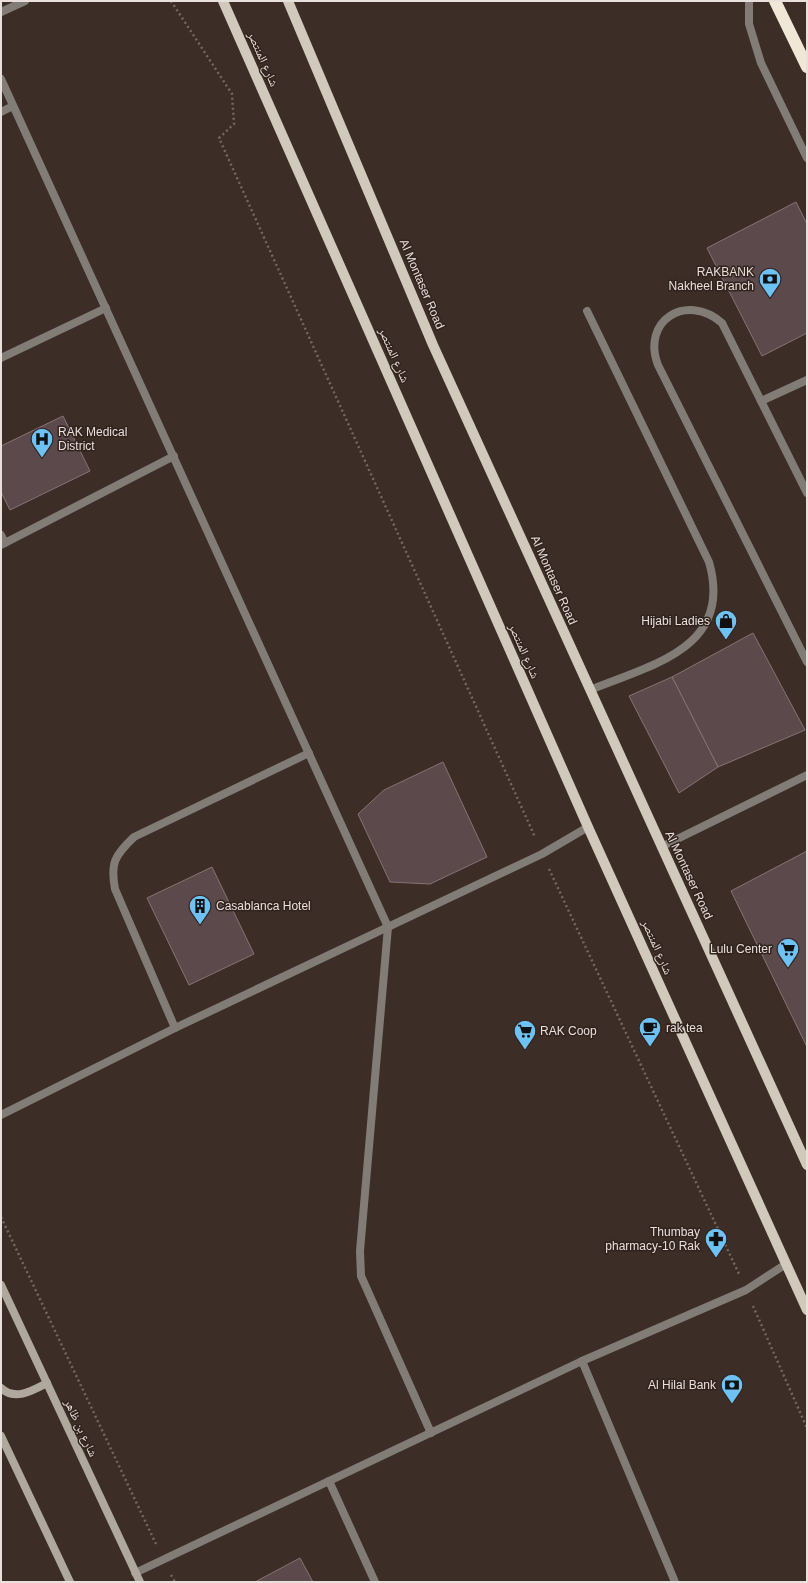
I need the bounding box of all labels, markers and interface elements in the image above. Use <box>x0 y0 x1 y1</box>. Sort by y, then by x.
street label: شارع المنتصر <box>243 29 281 89</box>
street label: Al Montaser Road <box>397 237 447 331</box>
place label: RAKBANK Nakheel Branch <box>669 265 754 293</box>
bank icon: RAKBANK Nakheel Branch <box>757 266 783 299</box>
street label: شارع المنتصر <box>374 325 412 385</box>
place label: RAK Medical District <box>58 425 127 453</box>
hospital icon: RAK Medical District <box>29 426 55 459</box>
street label: Al Montaser Road <box>528 533 580 627</box>
shop icon: Hijabi Ladies <box>713 608 739 641</box>
place label: Hijabi Ladies <box>641 614 710 628</box>
street label: شارع المنتصر <box>504 621 542 681</box>
street label: Al Montaser Road <box>662 829 716 921</box>
building icon: Casablanca Hotel <box>187 893 213 926</box>
place label: Casablanca Hotel <box>216 899 311 913</box>
street label: شارع المنتصر <box>637 917 675 977</box>
supermarket icon: Lulu Center <box>775 936 801 969</box>
place label: Lulu Center <box>710 942 772 956</box>
cafe icon: rak tea <box>637 1015 663 1048</box>
supermarket icon: RAK Coop <box>512 1018 538 1051</box>
place label: rak tea <box>666 1021 703 1035</box>
place label: RAK Coop <box>540 1024 597 1038</box>
place label: Thumbay pharmacy-10 Rak <box>605 1225 701 1253</box>
pharmacy icon: Thumbay pharmacy-10 Rak <box>703 1226 729 1259</box>
bank icon: Al Hilal Bank <box>719 1372 745 1405</box>
place label: Al Hilal Bank <box>648 1378 717 1392</box>
street label: شارع بن ظاهر <box>60 1396 100 1459</box>

